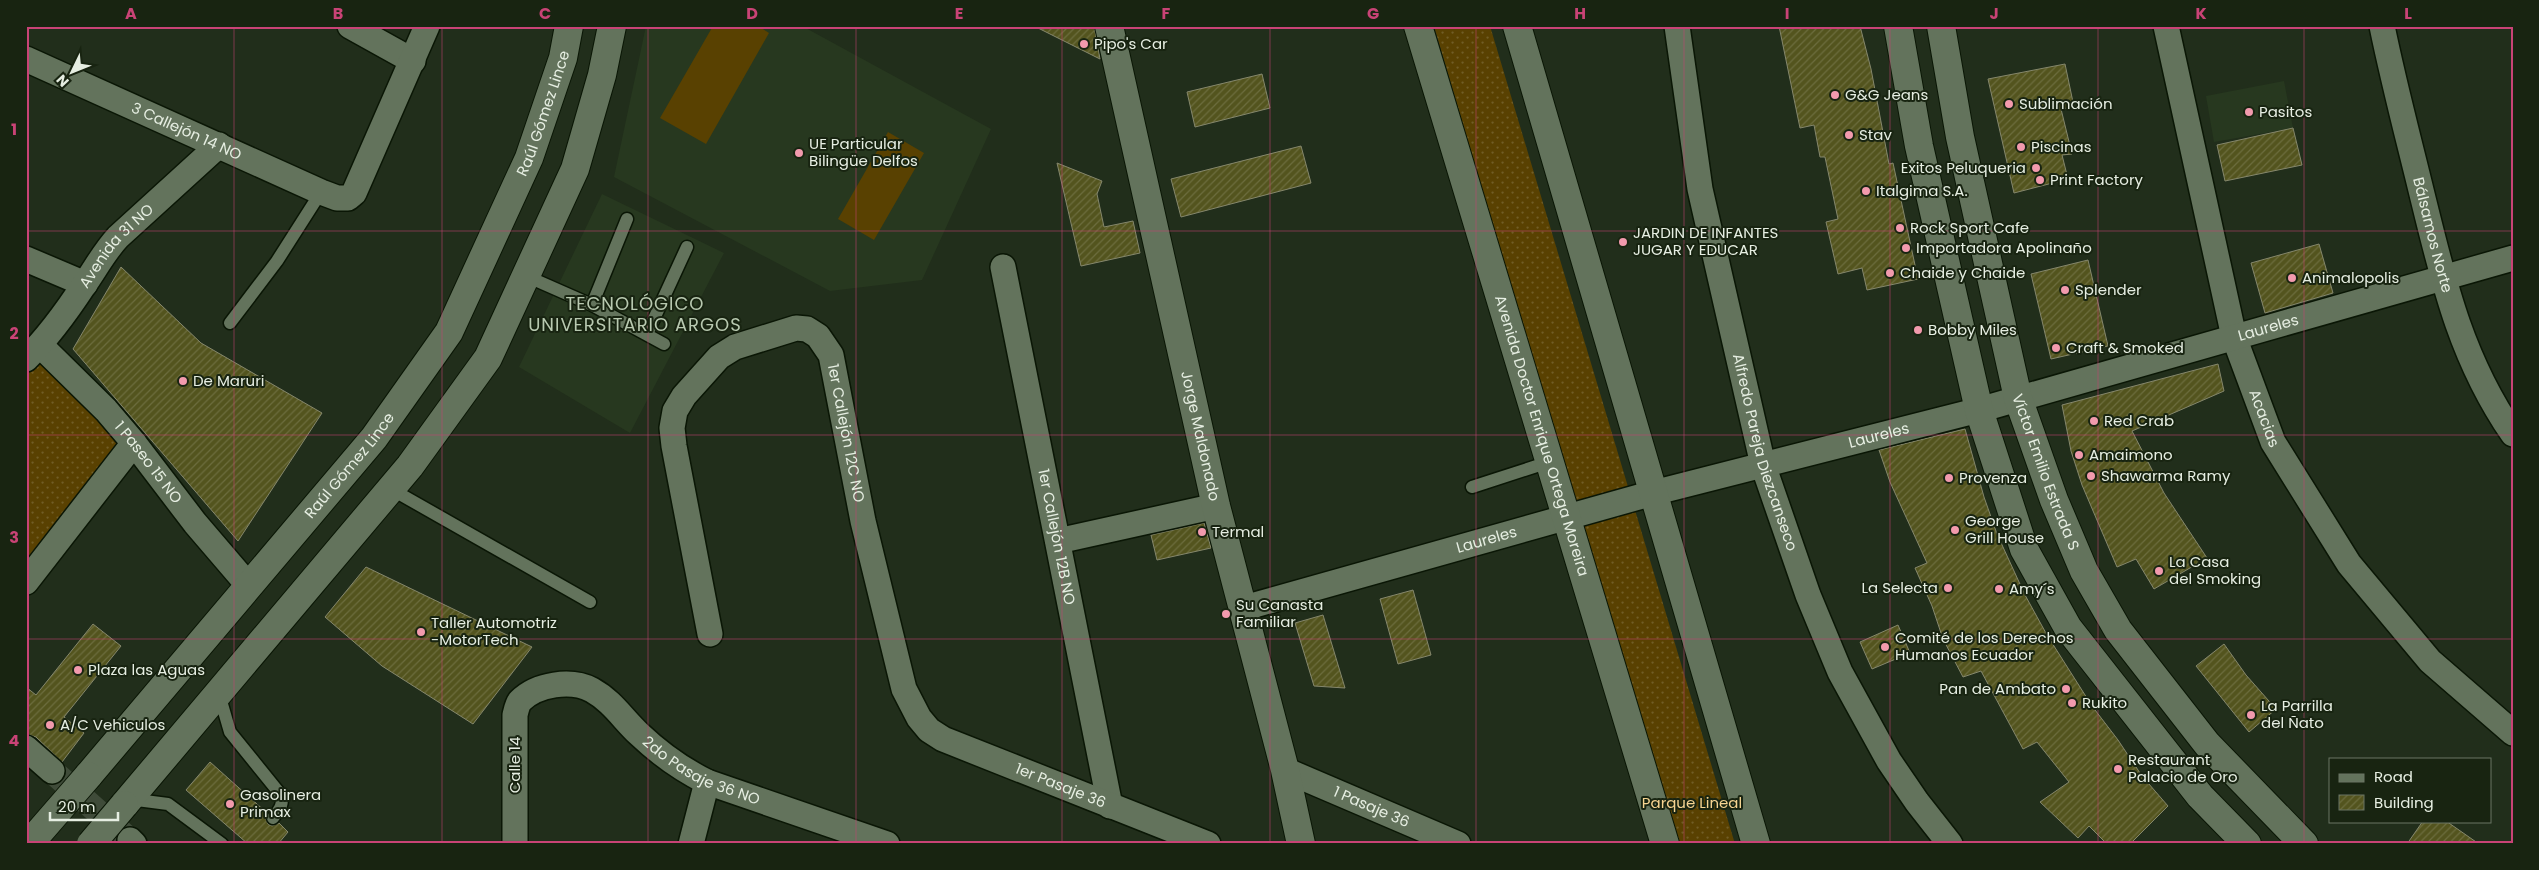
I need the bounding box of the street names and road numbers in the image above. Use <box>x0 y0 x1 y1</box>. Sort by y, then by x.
street label: Raúl Gómez Lince <box>511 49 574 179</box>
street label: 3 Callejón 14 NO <box>128 97 245 165</box>
street label: Bálsamos Norte <box>2408 175 2458 295</box>
street label: Avenida 31 NO <box>74 199 158 292</box>
street label: Avenida Doctor Enrique Ortega Moreira <box>1490 292 1595 579</box>
street label: Laureles <box>2235 309 2301 346</box>
street label: Alfredo Pareja Diezcanseco <box>1728 352 1803 554</box>
street label: 1er Callejón 12C NO <box>823 362 870 504</box>
street label: Jorge Maldonado <box>1176 369 1226 503</box>
street label: Acacias <box>2244 386 2285 451</box>
street label: Víctor Emilio Estrada S <box>2007 391 2085 553</box>
street label: Raúl Gómez Lince <box>299 408 399 523</box>
street label: 1 Paseo 15 NO <box>110 416 187 508</box>
street label: Laureles <box>1846 417 1912 453</box>
street label: 1er Callejón 12B NO <box>1033 467 1081 607</box>
street label: Laureles <box>1454 521 1519 558</box>
street label: 2do Pasaje 36 NO <box>638 731 763 810</box>
street label: Calle 14 <box>504 737 525 793</box>
street label: 1er Pasaje 36 <box>1012 758 1109 813</box>
street label: 1 Pasaje 36 <box>1330 781 1413 832</box>

